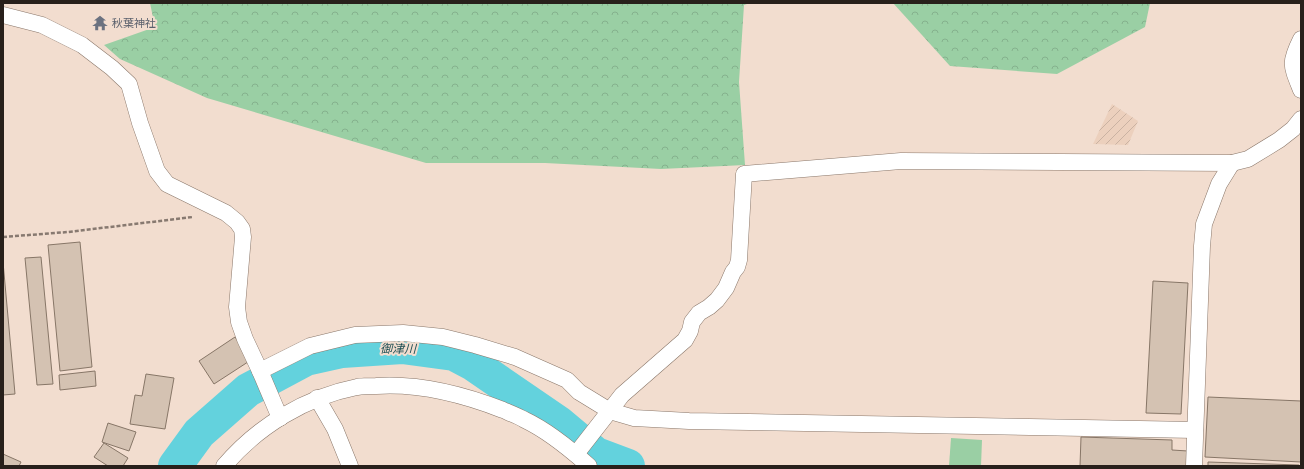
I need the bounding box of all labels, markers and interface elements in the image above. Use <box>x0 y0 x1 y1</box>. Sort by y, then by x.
temple icon: 秋葉神社 <box>91 14 109 32</box>
place label: 秋葉神社 <box>112 17 156 29</box>
water label: 御津川 <box>380 342 418 356</box>

